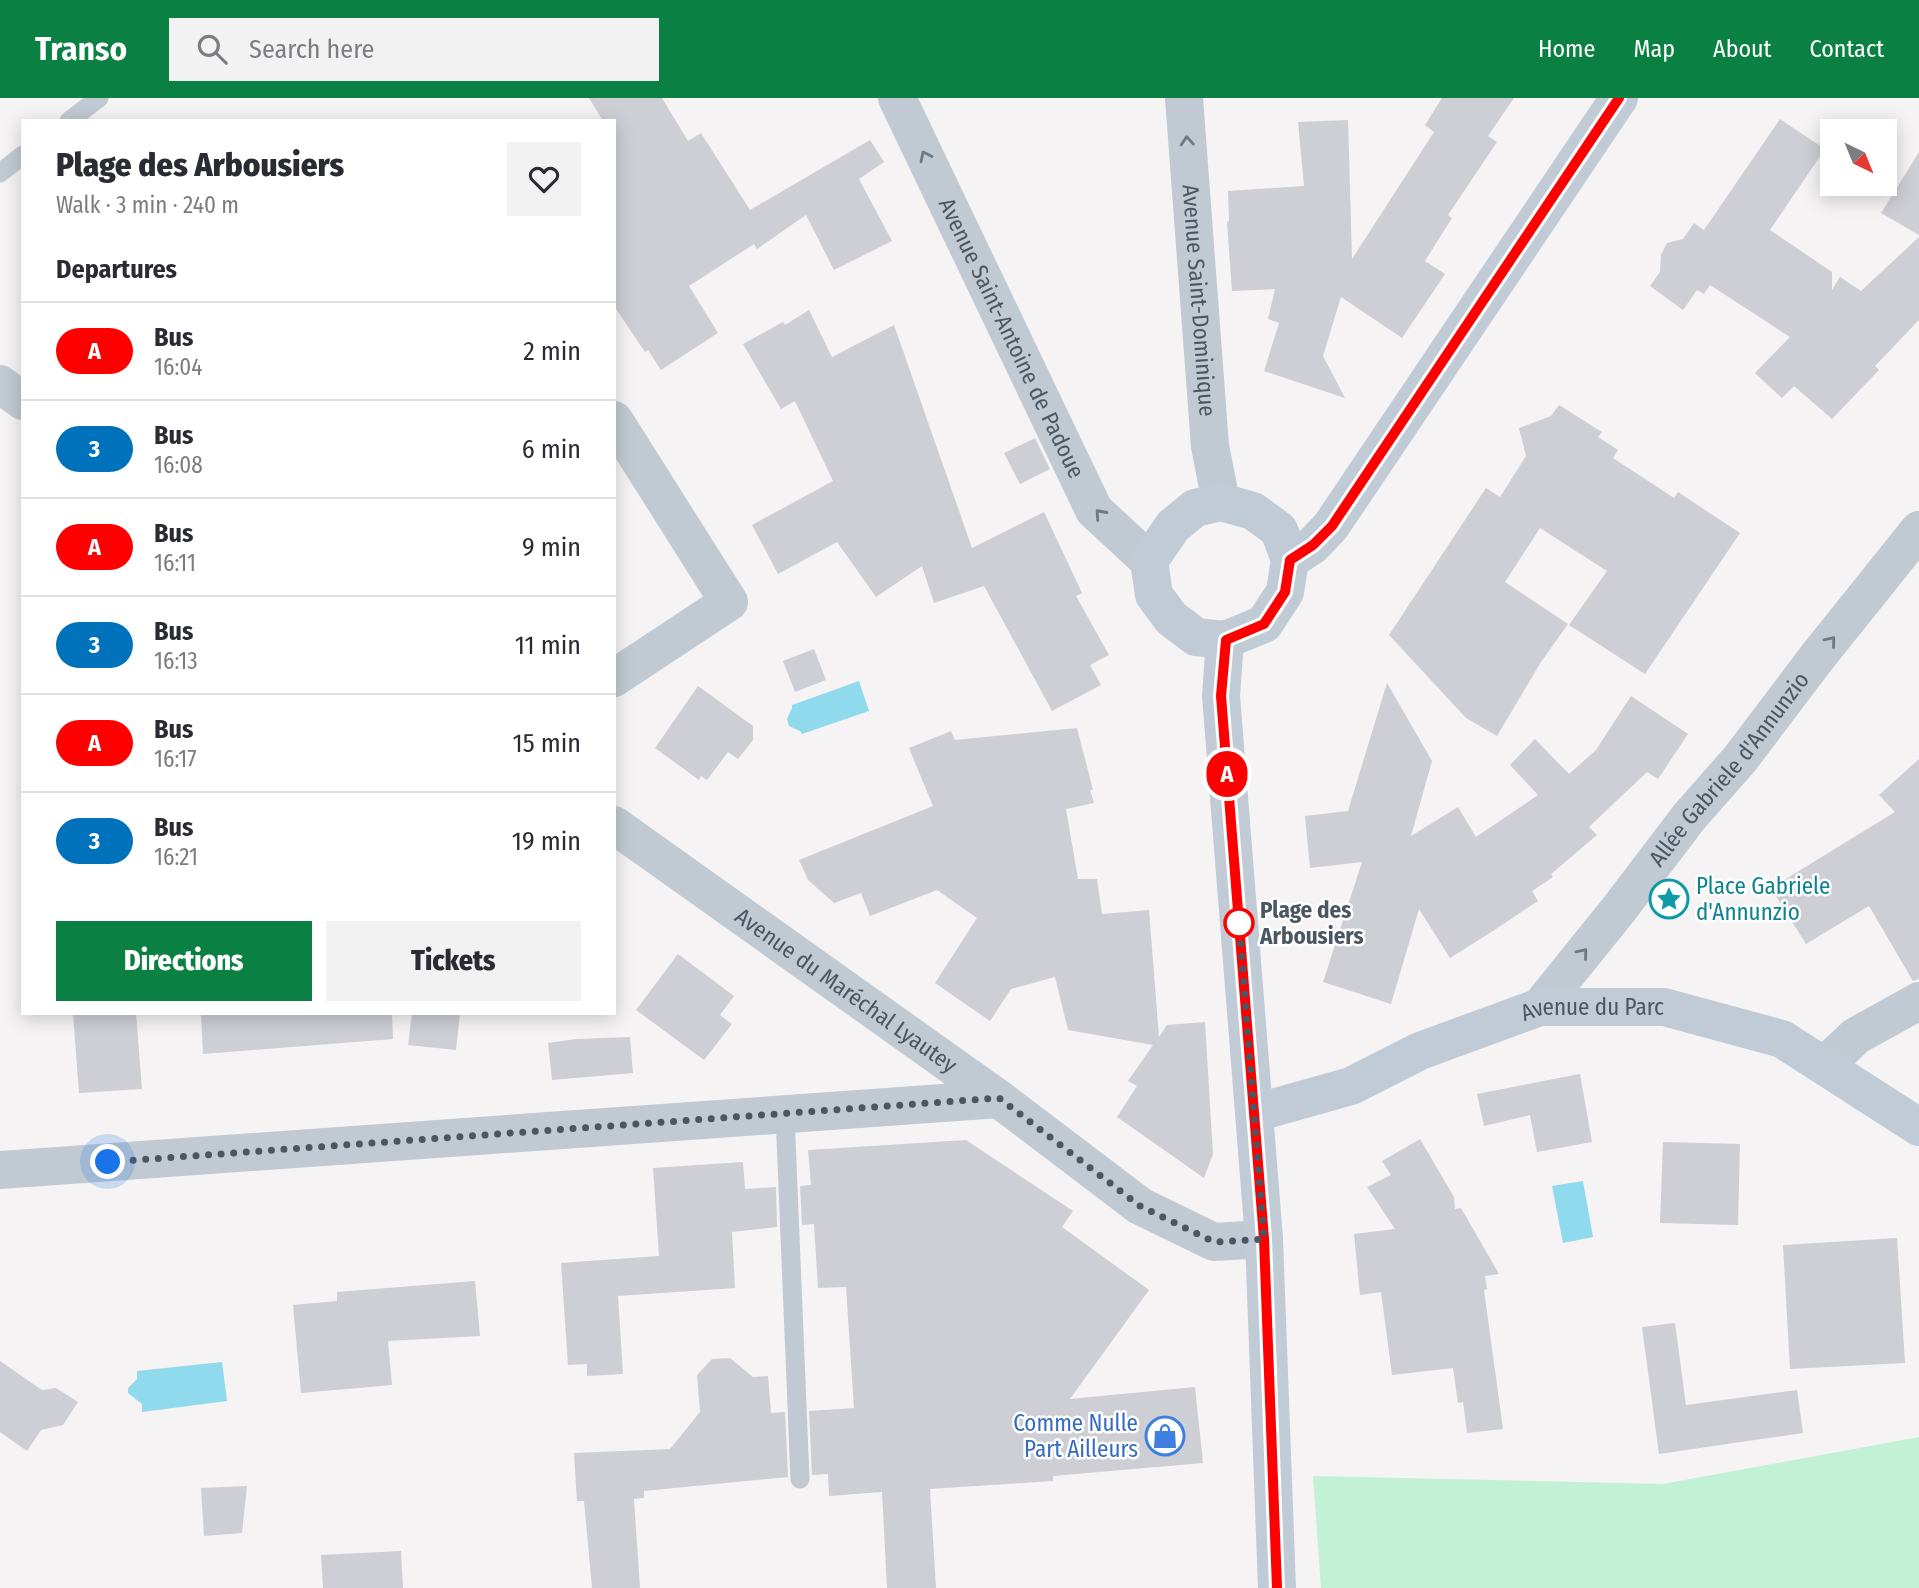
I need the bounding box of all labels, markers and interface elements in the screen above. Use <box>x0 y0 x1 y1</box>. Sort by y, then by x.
search box <box>169 18 659 81</box>
text: Transo <box>35 29 127 69</box>
icon: search <box>193 30 231 68</box>
text: Search here <box>249 34 374 65</box>
text: Home <box>1538 35 1595 63</box>
text: Map <box>1633 35 1675 63</box>
text: About <box>1713 35 1771 63</box>
text: Contact <box>1809 35 1884 63</box>
north arrow <box>1820 119 1897 196</box>
map controls <box>1820 119 1897 196</box>
one-way arrow <box>1180 136 1195 147</box>
button: heart <box>507 142 581 216</box>
text: Plage des Arbousiers <box>56 145 344 185</box>
one-way arrow <box>919 151 933 163</box>
street label: Avenue Saint-Dominique <box>1176 183 1222 418</box>
text: Walk · 3 min · 240 m <box>56 191 239 219</box>
street label: Avenue Saint-Antoine de Padoue <box>933 193 1091 483</box>
text: Departures <box>56 254 177 285</box>
text: Bus <box>154 322 193 353</box>
text: 2 min <box>523 336 581 367</box>
text: A <box>88 337 101 365</box>
text: 16:04 <box>154 353 202 381</box>
text: Bus <box>154 420 193 451</box>
text: 6 min <box>522 434 581 465</box>
text: 3 <box>89 435 100 463</box>
text: 16:08 <box>154 451 203 479</box>
one-way arrow <box>1096 509 1108 522</box>
text: Bus <box>154 518 193 549</box>
text: 9 min <box>522 532 581 563</box>
text: A <box>88 533 101 561</box>
text: 16:11 <box>154 549 196 577</box>
text: Bus <box>154 616 193 647</box>
text: 11 min <box>515 630 581 661</box>
text: 3 <box>89 631 100 659</box>
one-way arrow <box>1822 636 1835 648</box>
text: 16:13 <box>154 647 198 675</box>
street label: Allée Gabriele d'Annunzio <box>1643 666 1815 872</box>
text: Bus <box>154 714 193 745</box>
text: 15 min <box>513 728 581 759</box>
text: A <box>88 729 101 757</box>
text: 16:17 <box>154 745 197 773</box>
line badge: A <box>1204 751 1250 797</box>
text: A <box>1220 760 1234 788</box>
text: Bus <box>154 812 193 843</box>
text: 19 min <box>512 826 581 857</box>
text: 3 <box>89 827 100 855</box>
text: 16:21 <box>154 843 198 871</box>
place label: Place Gabriele d'Annunzio <box>1696 872 1830 926</box>
place icon: Place Gabriele d'Annunzio <box>1648 878 1690 920</box>
place label: Plage des Arbousiers <box>1259 896 1364 950</box>
street label: Avenue du Maréchal Lyautey <box>730 902 963 1079</box>
marker: Plage des Arbousiers <box>1224 908 1254 938</box>
button: Directions <box>56 921 312 1001</box>
button: Tickets <box>326 921 581 1001</box>
one-way arrow <box>1575 949 1588 961</box>
street label: Avenue du Parc <box>1517 993 1664 1027</box>
your location <box>90 1144 125 1179</box>
place label: Comme Nulle Part Ailleurs <box>1013 1409 1138 1463</box>
shop icon: Comme Nulle Part Ailleurs <box>1144 1415 1186 1457</box>

